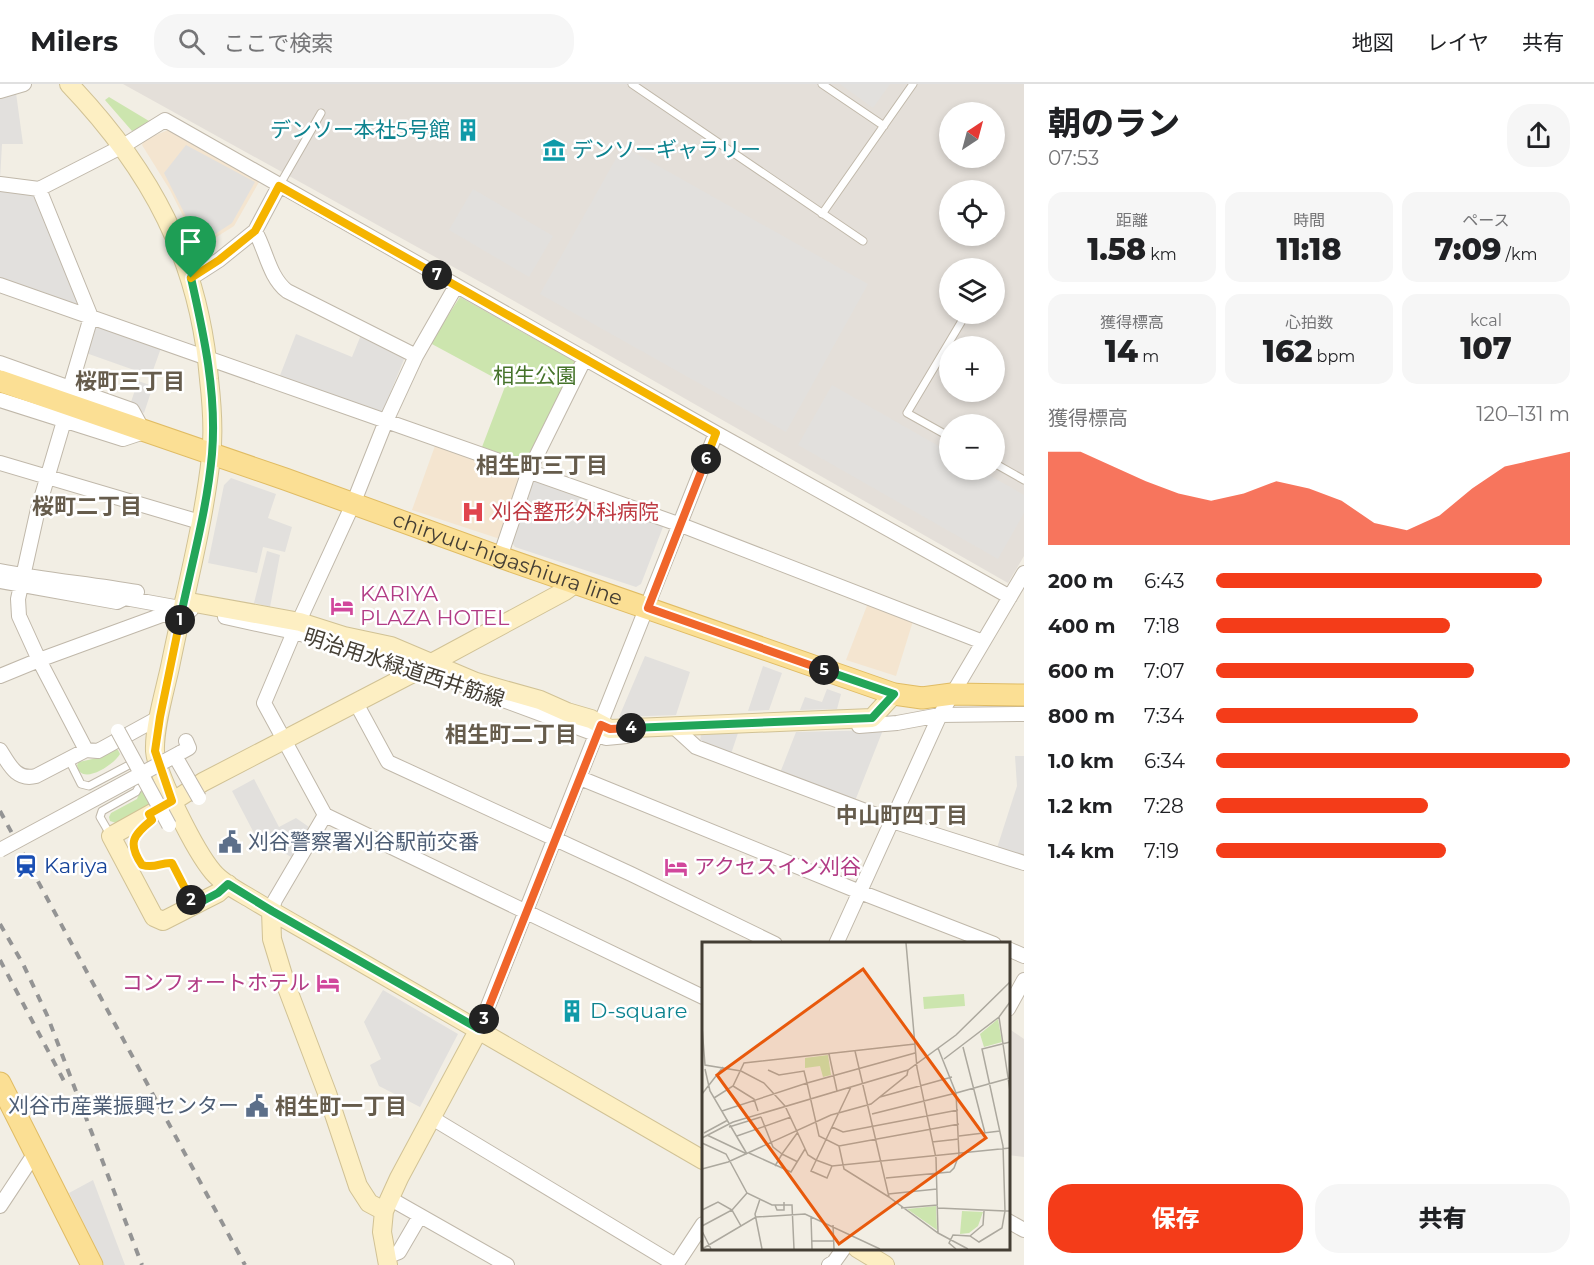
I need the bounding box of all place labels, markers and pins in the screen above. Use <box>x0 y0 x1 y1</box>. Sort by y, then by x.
place label: デンソー本社5号館 <box>270 117 450 142</box>
building icon: デンソー本社5号館 <box>455 117 481 143</box>
museum icon: デンソーギャラリー <box>541 137 567 163</box>
place label: デンソーギャラリー <box>572 137 761 162</box>
pin <box>165 216 216 278</box>
pin: 7 <box>422 260 452 290</box>
pin: 6 <box>691 444 721 474</box>
hospital icon: 刈谷整形外科病院 <box>460 499 486 525</box>
place label: 刈谷整形外科病院 <box>491 499 659 524</box>
place label: KARIYA PLAZA HOTEL <box>360 581 510 630</box>
hotel icon: KARIYA PLAZA HOTEL <box>329 593 355 619</box>
pin: 1 <box>165 605 195 635</box>
pin: 5 <box>809 655 839 685</box>
pin: 4 <box>616 713 646 743</box>
public building icon: 刈谷警察署刈谷駅前交番 <box>217 829 243 855</box>
place label: 刈谷警察署刈谷駅前交番 <box>248 829 479 854</box>
station icon: Kariya <box>13 853 39 879</box>
place label: Kariya <box>44 853 108 878</box>
hotel icon: アクセスイン刈谷 <box>663 854 689 880</box>
place label: アクセスイン刈谷 <box>694 854 861 879</box>
pin: 2 <box>176 885 206 915</box>
place label: コンフォートホテル <box>122 970 310 995</box>
hotel icon: コンフォートホテル <box>315 970 341 996</box>
building icon: D-square <box>559 998 585 1024</box>
place label: D-square <box>590 998 687 1023</box>
pin: 3 <box>469 1004 499 1034</box>
place label: 刈谷市産業振興センター <box>8 1093 239 1118</box>
public building icon: 刈谷市産業振興センター <box>244 1093 270 1119</box>

